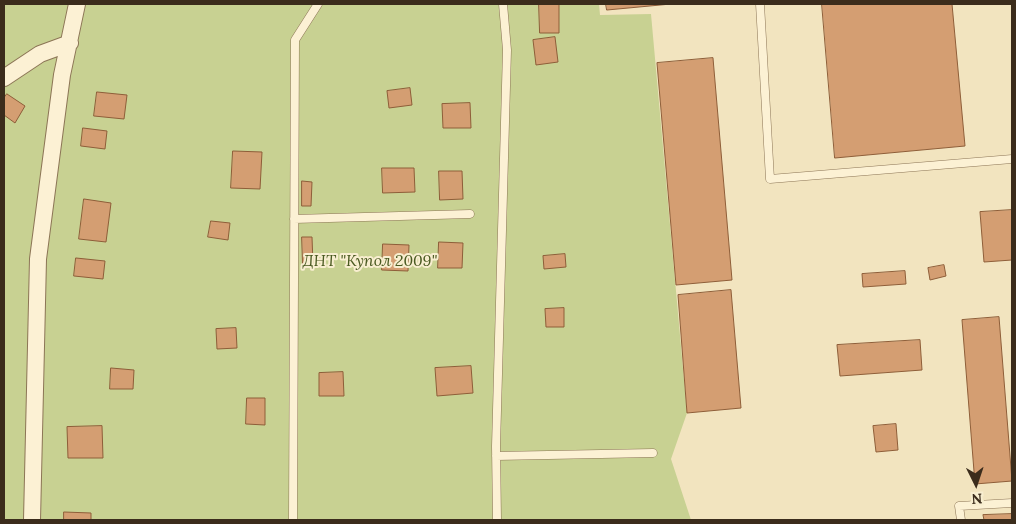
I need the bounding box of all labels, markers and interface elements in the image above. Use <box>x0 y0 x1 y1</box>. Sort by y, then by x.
park label: ДНТ "Купол 2009" <box>303 251 437 271</box>
north arrow <box>951 459 1001 509</box>
text: N <box>971 490 983 508</box>

